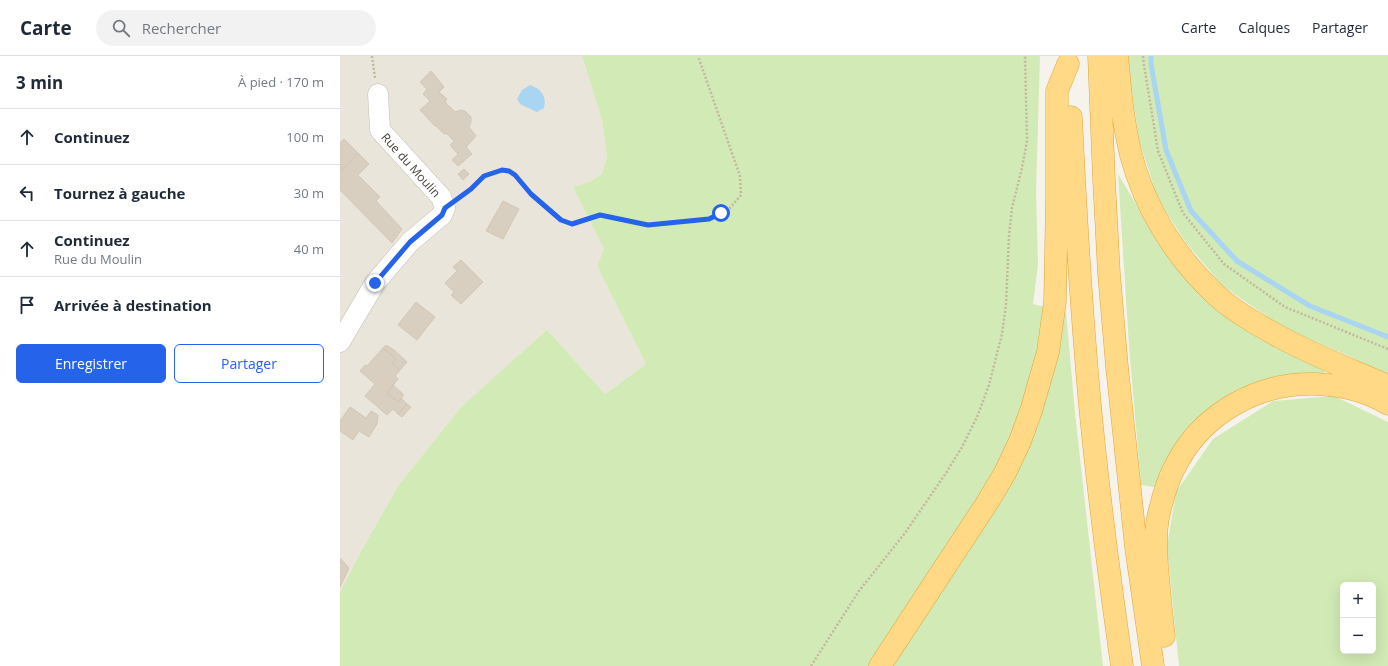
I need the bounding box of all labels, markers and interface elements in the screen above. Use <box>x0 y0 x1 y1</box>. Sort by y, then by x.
search box <box>96 10 376 46</box>
text: Carte <box>20 15 72 41</box>
icon: search <box>110 17 132 39</box>
text: Rechercher <box>142 18 221 38</box>
text: Carte <box>1181 18 1216 37</box>
text: Calques <box>1238 18 1290 37</box>
text: Partager <box>1312 18 1368 37</box>
text: 3 min <box>16 71 63 94</box>
text: À pied · 170 m <box>238 73 324 91</box>
icon: ahead <box>16 126 38 148</box>
text: Continuez <box>54 127 130 147</box>
text: 100 m <box>286 128 324 146</box>
street label: Rue du Moulin <box>378 129 444 201</box>
icon: left <box>16 182 38 204</box>
text: Tournez à gauche <box>54 183 185 203</box>
text: 30 m <box>294 184 324 202</box>
route start <box>712 204 730 222</box>
text: Continuez <box>54 230 130 250</box>
icon: ahead <box>16 238 38 260</box>
text: 40 m <box>294 240 324 258</box>
text: Rue du Moulin <box>54 250 142 268</box>
route end <box>366 274 384 292</box>
icon: arrive <box>16 294 38 316</box>
text: Arrivée à destination <box>54 295 212 315</box>
button: Enregistrer <box>16 344 166 383</box>
button: Partager <box>174 344 324 383</box>
map controls <box>1340 582 1376 654</box>
button: + <box>1340 582 1376 618</box>
button: − <box>1340 618 1376 654</box>

